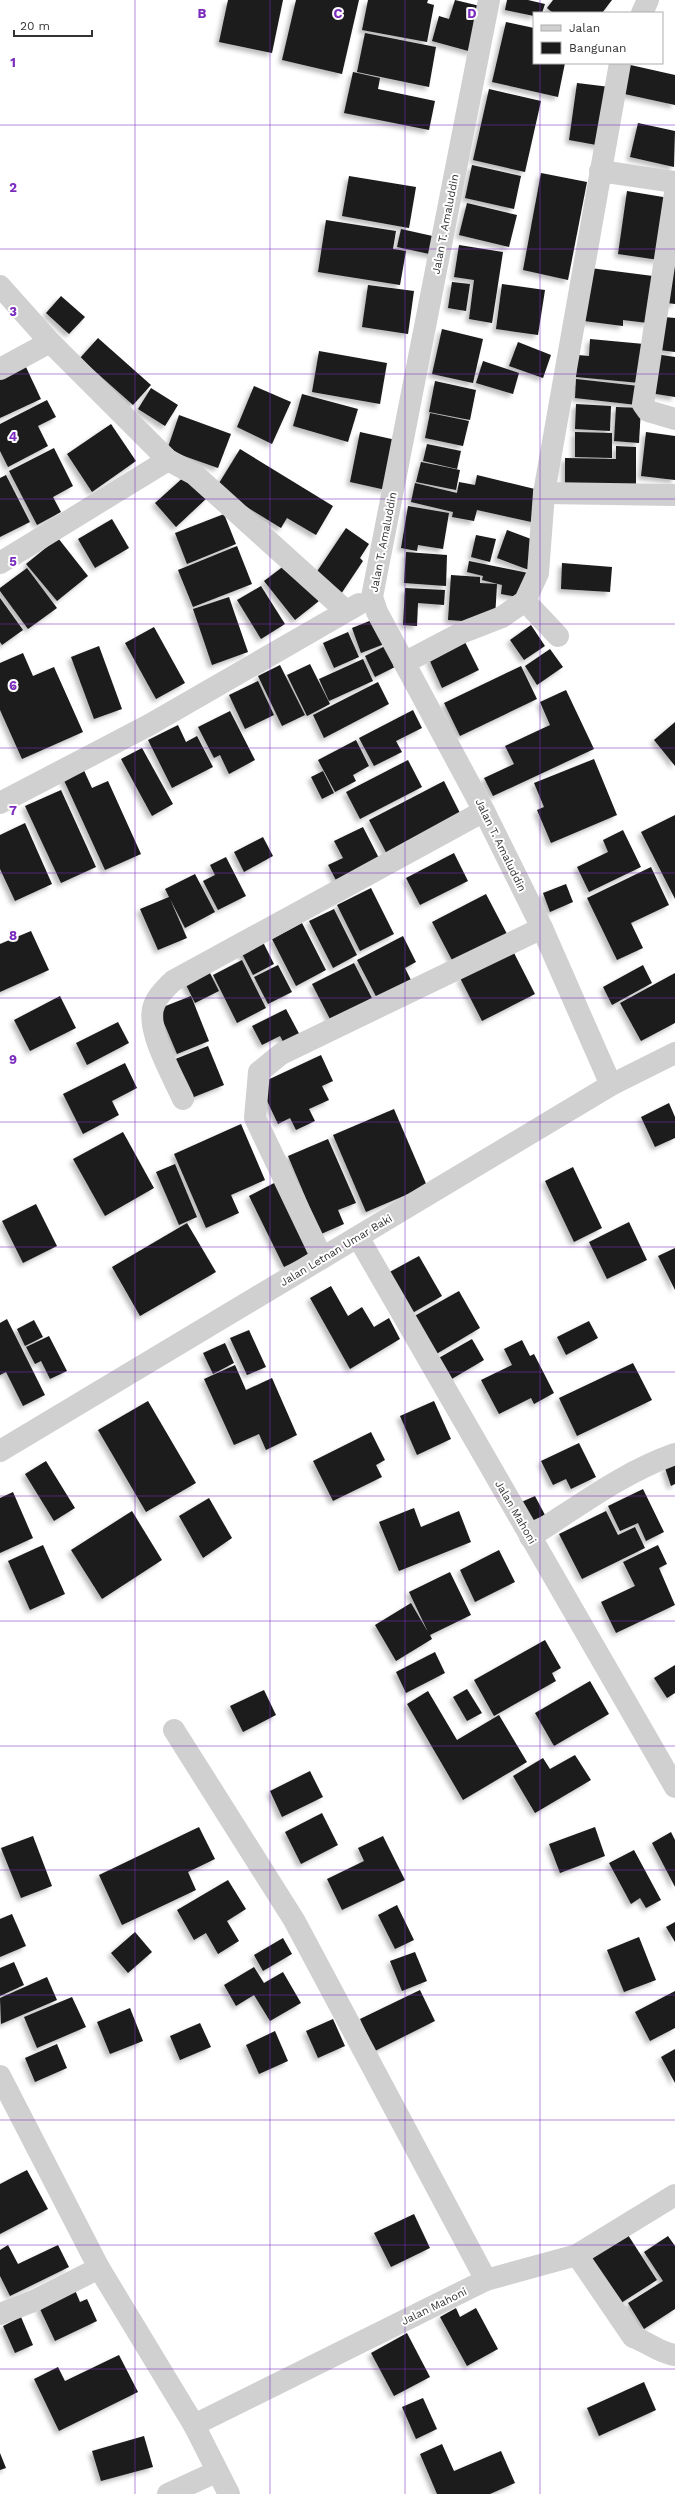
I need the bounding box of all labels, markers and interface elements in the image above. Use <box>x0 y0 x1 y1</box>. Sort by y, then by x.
text: B <box>198 6 207 21</box>
text: C <box>334 6 343 21</box>
text: D <box>467 6 477 21</box>
scale bar <box>14 12 92 38</box>
legend <box>533 12 663 64</box>
text: 20 m <box>20 19 50 33</box>
text: Jalan <box>569 21 600 35</box>
text: Bangunan <box>569 41 627 55</box>
text: 1 <box>10 55 16 70</box>
street label: Jalan T. Amaluddin <box>429 173 462 275</box>
text: 2 <box>9 180 17 195</box>
text: 3 <box>9 304 17 319</box>
text: 4 <box>9 429 18 444</box>
street label: Jalan T. Amaluddin <box>367 491 400 593</box>
text: 5 <box>9 554 17 569</box>
text: 6 <box>9 678 17 693</box>
street label: Jalan T. Amaluddin <box>472 797 529 894</box>
text: 7 <box>9 803 17 818</box>
text: 8 <box>9 928 17 943</box>
text: 9 <box>9 1052 17 1067</box>
street label: Jalan Letnan Umar Baki <box>278 1212 395 1289</box>
street label: Jalan Mahoni <box>492 1478 539 1546</box>
street label: Jalan Mahoni <box>399 2285 469 2328</box>

